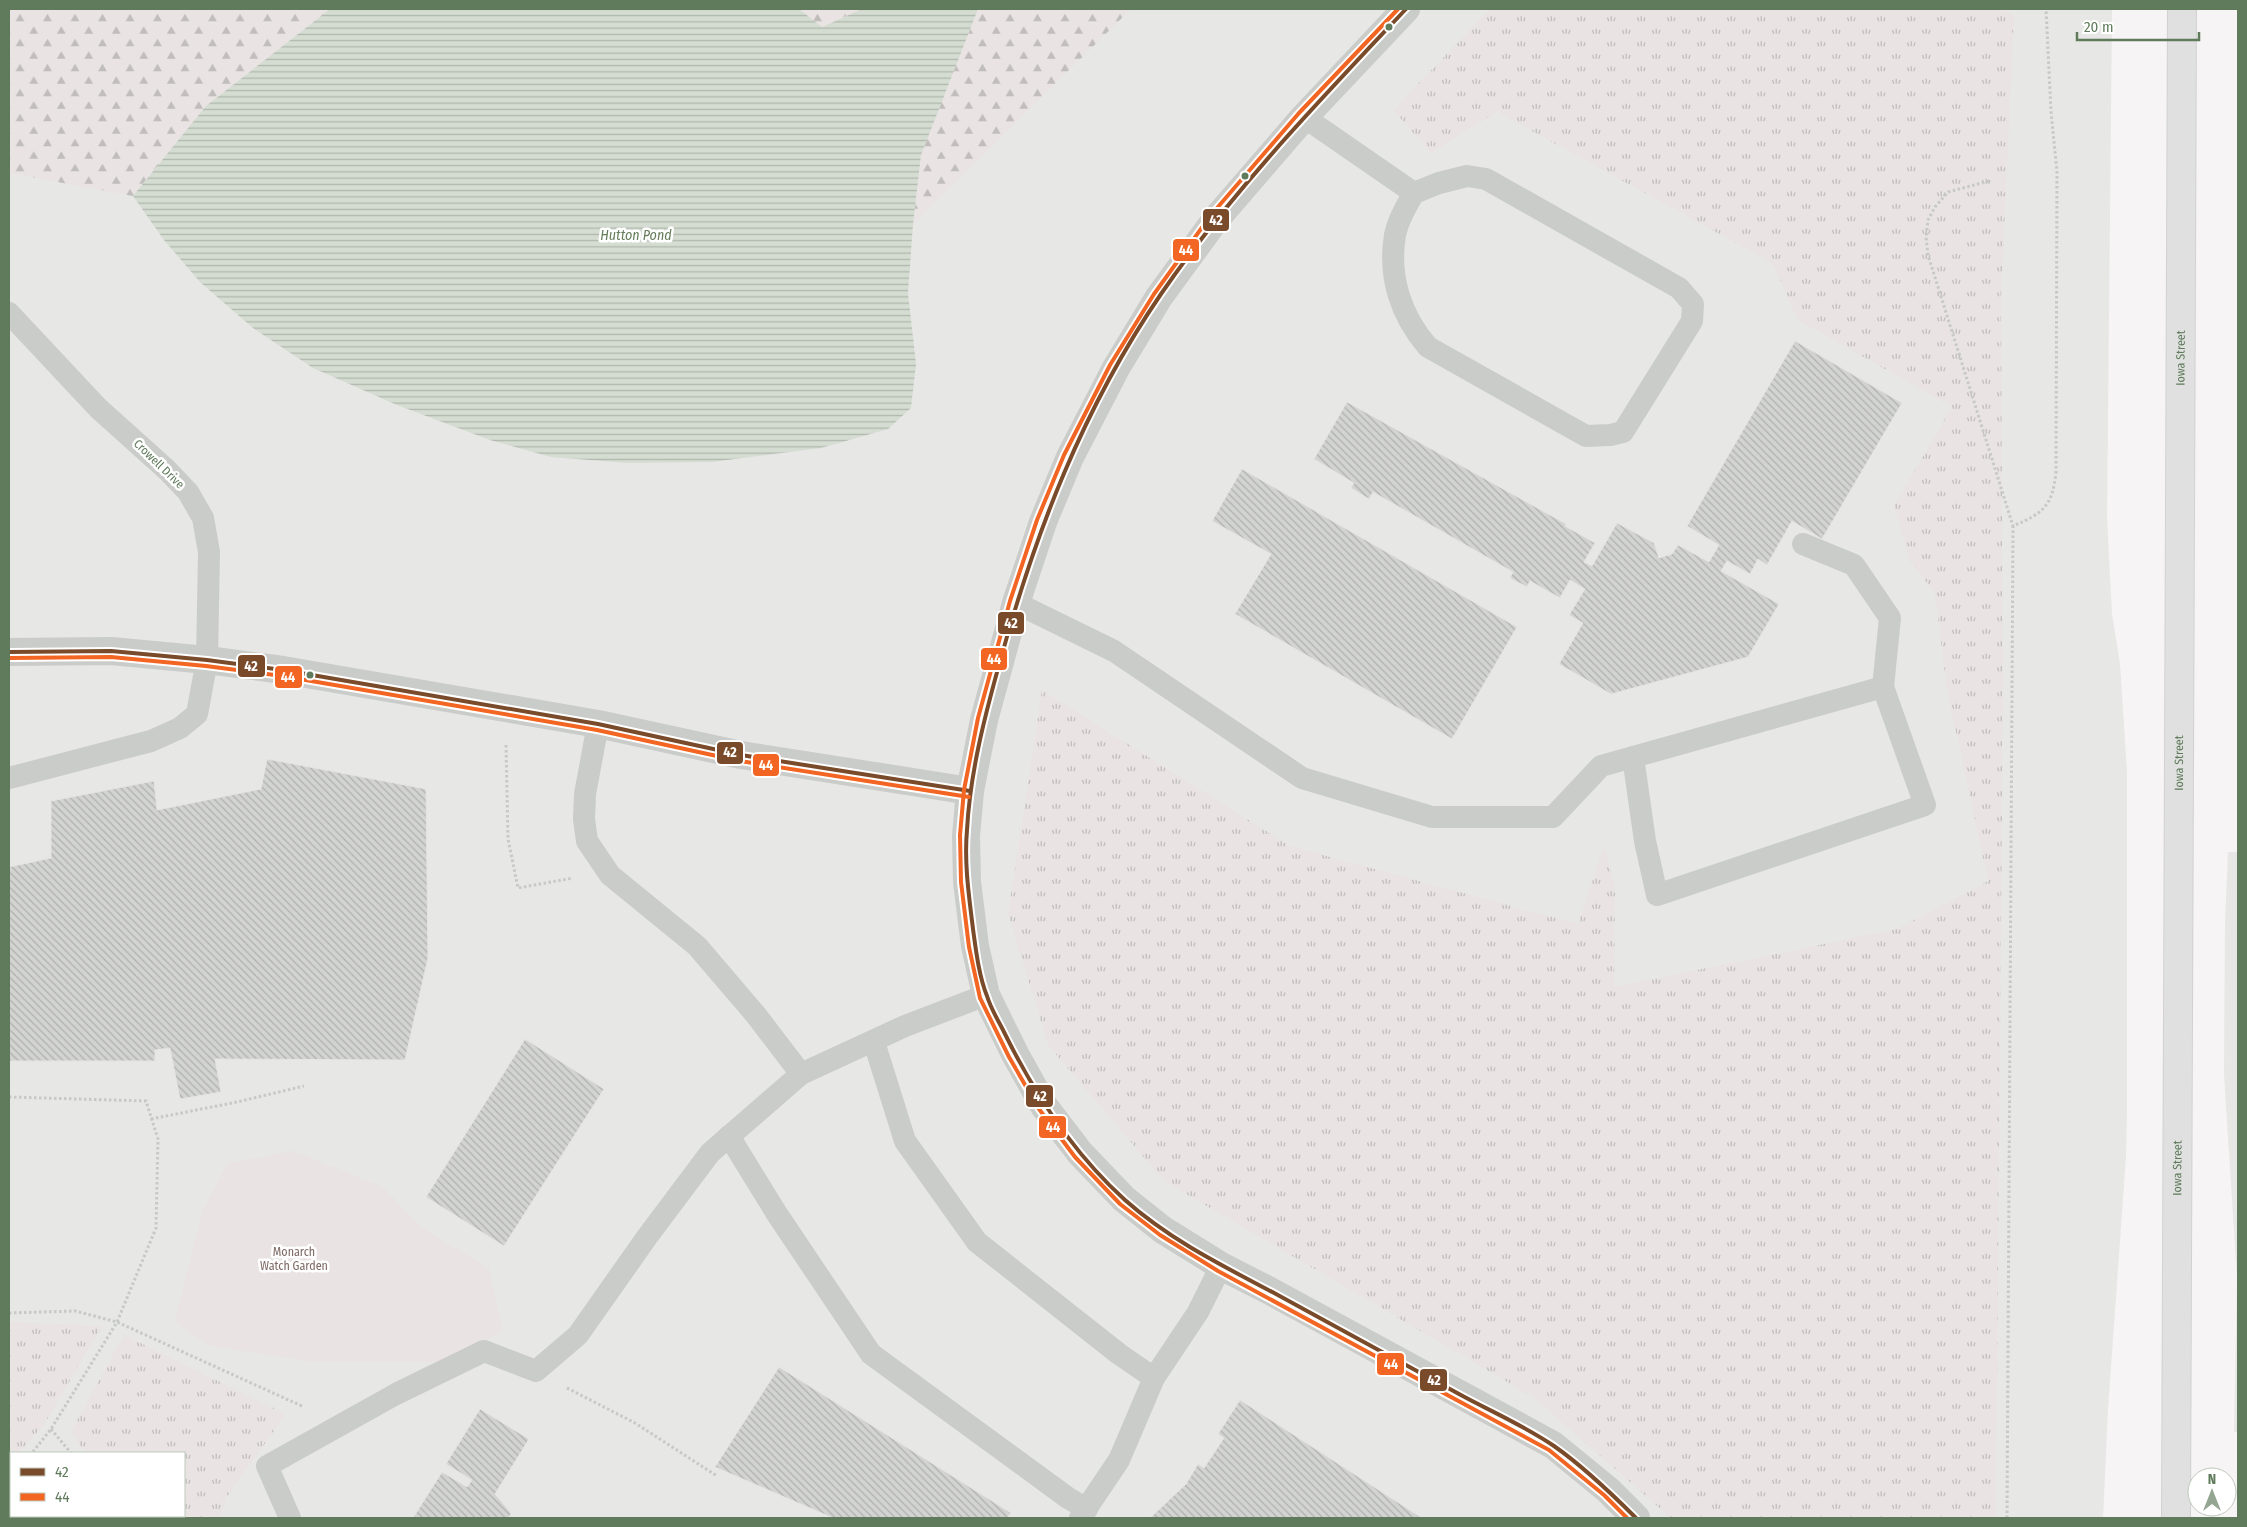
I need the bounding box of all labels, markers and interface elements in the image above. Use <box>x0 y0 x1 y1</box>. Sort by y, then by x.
scale bar <box>2077 10 2200 42</box>
text: 20 m <box>2084 18 2114 36</box>
unlabelled marker <box>1384 22 1394 32</box>
unlabelled marker <box>1240 171 1250 181</box>
line badge: 42 <box>1202 208 1230 232</box>
text: 42 <box>1209 212 1223 229</box>
water label: Hutton Pond <box>600 227 672 244</box>
line badge: 44 <box>1172 238 1200 262</box>
text: 44 <box>1179 242 1193 259</box>
street label: Iowa Street <box>2174 330 2188 386</box>
street label: Crowell Drive <box>131 437 187 491</box>
line badge: 42 <box>997 611 1025 635</box>
text: 42 <box>1004 615 1018 632</box>
line badge: 44 <box>980 647 1008 671</box>
text: 44 <box>987 651 1001 668</box>
line badge: 42 <box>237 654 266 678</box>
text: 42 <box>244 658 258 675</box>
line badge: 44 <box>274 665 303 689</box>
text: 44 <box>281 669 295 686</box>
unlabelled marker <box>305 670 315 680</box>
street label: Iowa Street <box>2172 735 2186 791</box>
line badge: 42 <box>716 741 744 765</box>
text: 42 <box>723 744 737 761</box>
line badge: 44 <box>752 753 780 777</box>
text: 44 <box>759 757 773 774</box>
line badge: 42 <box>1025 1084 1054 1108</box>
text: 42 <box>1033 1088 1047 1105</box>
line badge: 44 <box>1038 1115 1067 1139</box>
text: 44 <box>1046 1119 1060 1136</box>
street label: Iowa Street <box>2170 1140 2185 1196</box>
park label: Monarch Watch Garden <box>260 1245 328 1273</box>
line badge: 44 <box>1376 1352 1405 1376</box>
text: 44 <box>1384 1356 1398 1373</box>
line badge: 42 <box>1419 1368 1448 1392</box>
text: 42 <box>1427 1372 1441 1389</box>
legend <box>10 1452 185 1517</box>
text: 42 <box>55 1463 69 1481</box>
north arrow <box>2187 1467 2237 1517</box>
text: N <box>2208 1471 2216 1488</box>
text: 44 <box>55 1488 70 1506</box>

